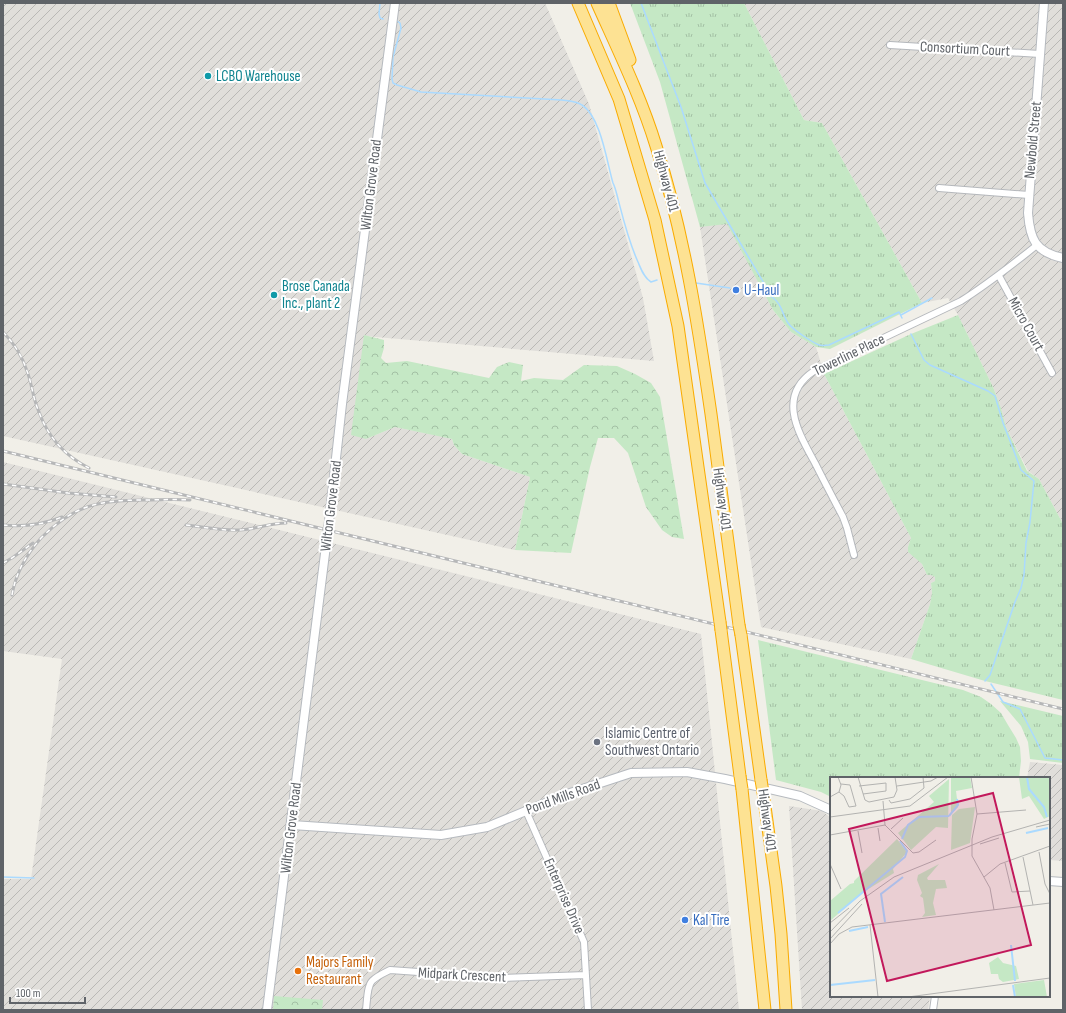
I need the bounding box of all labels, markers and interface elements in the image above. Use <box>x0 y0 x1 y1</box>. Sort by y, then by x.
street label: Consortium Court <box>919 37 1011 61</box>
place label: LCBO Warehouse <box>216 67 301 86</box>
marker: LCBO Warehouse <box>203 71 213 81</box>
street label: Newbold Street <box>1020 100 1046 179</box>
street label: Wilton Grove Road <box>356 138 386 232</box>
street label: Highway 401 <box>649 148 684 215</box>
place label: Brose Canada Inc., plant 2 <box>282 277 350 313</box>
place label: U-Haul <box>744 281 779 300</box>
marker: U-Haul <box>731 285 741 295</box>
marker: Brose Canada Inc., plant 2 <box>269 290 279 300</box>
street label: Micro Court <box>1003 294 1049 355</box>
street label: Towerline Place <box>810 329 888 381</box>
street label: Wilton Grove Road <box>316 459 346 553</box>
street label: Highway 401 <box>708 466 736 532</box>
place label: Islamic Centre of Southwest Ontario <box>605 724 699 760</box>
marker: Islamic Centre of Southwest Ontario <box>592 737 602 747</box>
street label: Pond Mills Road <box>523 775 603 819</box>
inset map <box>830 777 1050 997</box>
street label: Wilton Grove Road <box>276 781 306 875</box>
street label: Highway 401 <box>753 787 781 853</box>
street label: Enterprise Drive <box>539 855 589 937</box>
place label: Kal Tire <box>693 911 730 930</box>
marker: Kal Tire <box>680 915 690 925</box>
place label: Majors Family Restaurant <box>306 953 374 989</box>
street label: Midpark Crescent <box>418 963 507 987</box>
marker: Majors Family Restaurant <box>293 966 303 976</box>
scale bar <box>10 979 85 1005</box>
text: 100 m <box>16 986 41 1001</box>

